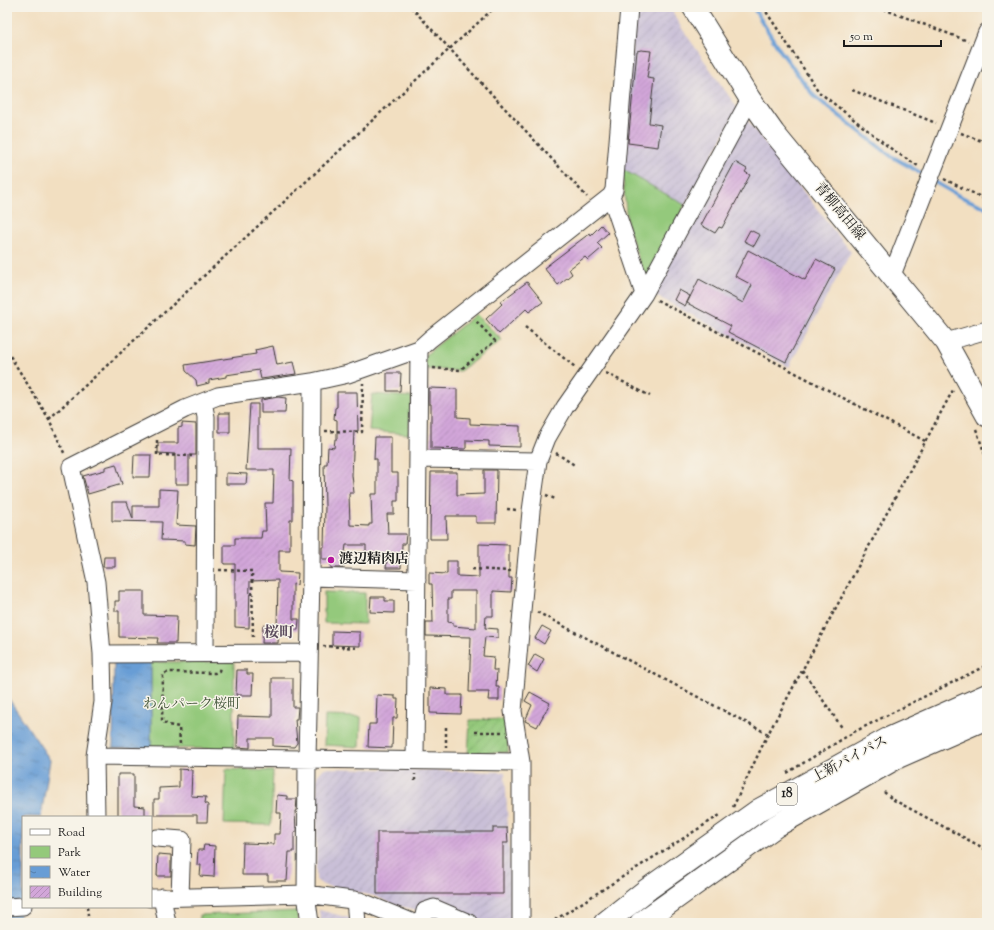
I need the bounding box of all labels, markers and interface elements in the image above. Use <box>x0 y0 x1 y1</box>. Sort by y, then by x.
scale bar <box>844 22 941 48</box>
text: 50 m <box>849 28 873 46</box>
street label: 青柳高田線 <box>809 179 869 245</box>
place label: 渡辺精肉店 <box>339 550 409 570</box>
marker: 渡辺精肉店 <box>326 555 336 565</box>
district label: 桜町 <box>264 623 294 644</box>
park label: わんパーク桜町 <box>143 695 241 715</box>
street label: 上新バイパス <box>808 732 892 788</box>
road number: 18 <box>777 783 797 805</box>
legend <box>22 816 152 908</box>
text: Road <box>58 824 85 842</box>
text: Park <box>58 844 81 862</box>
text: Water <box>58 864 91 882</box>
text: Building <box>58 884 102 902</box>

